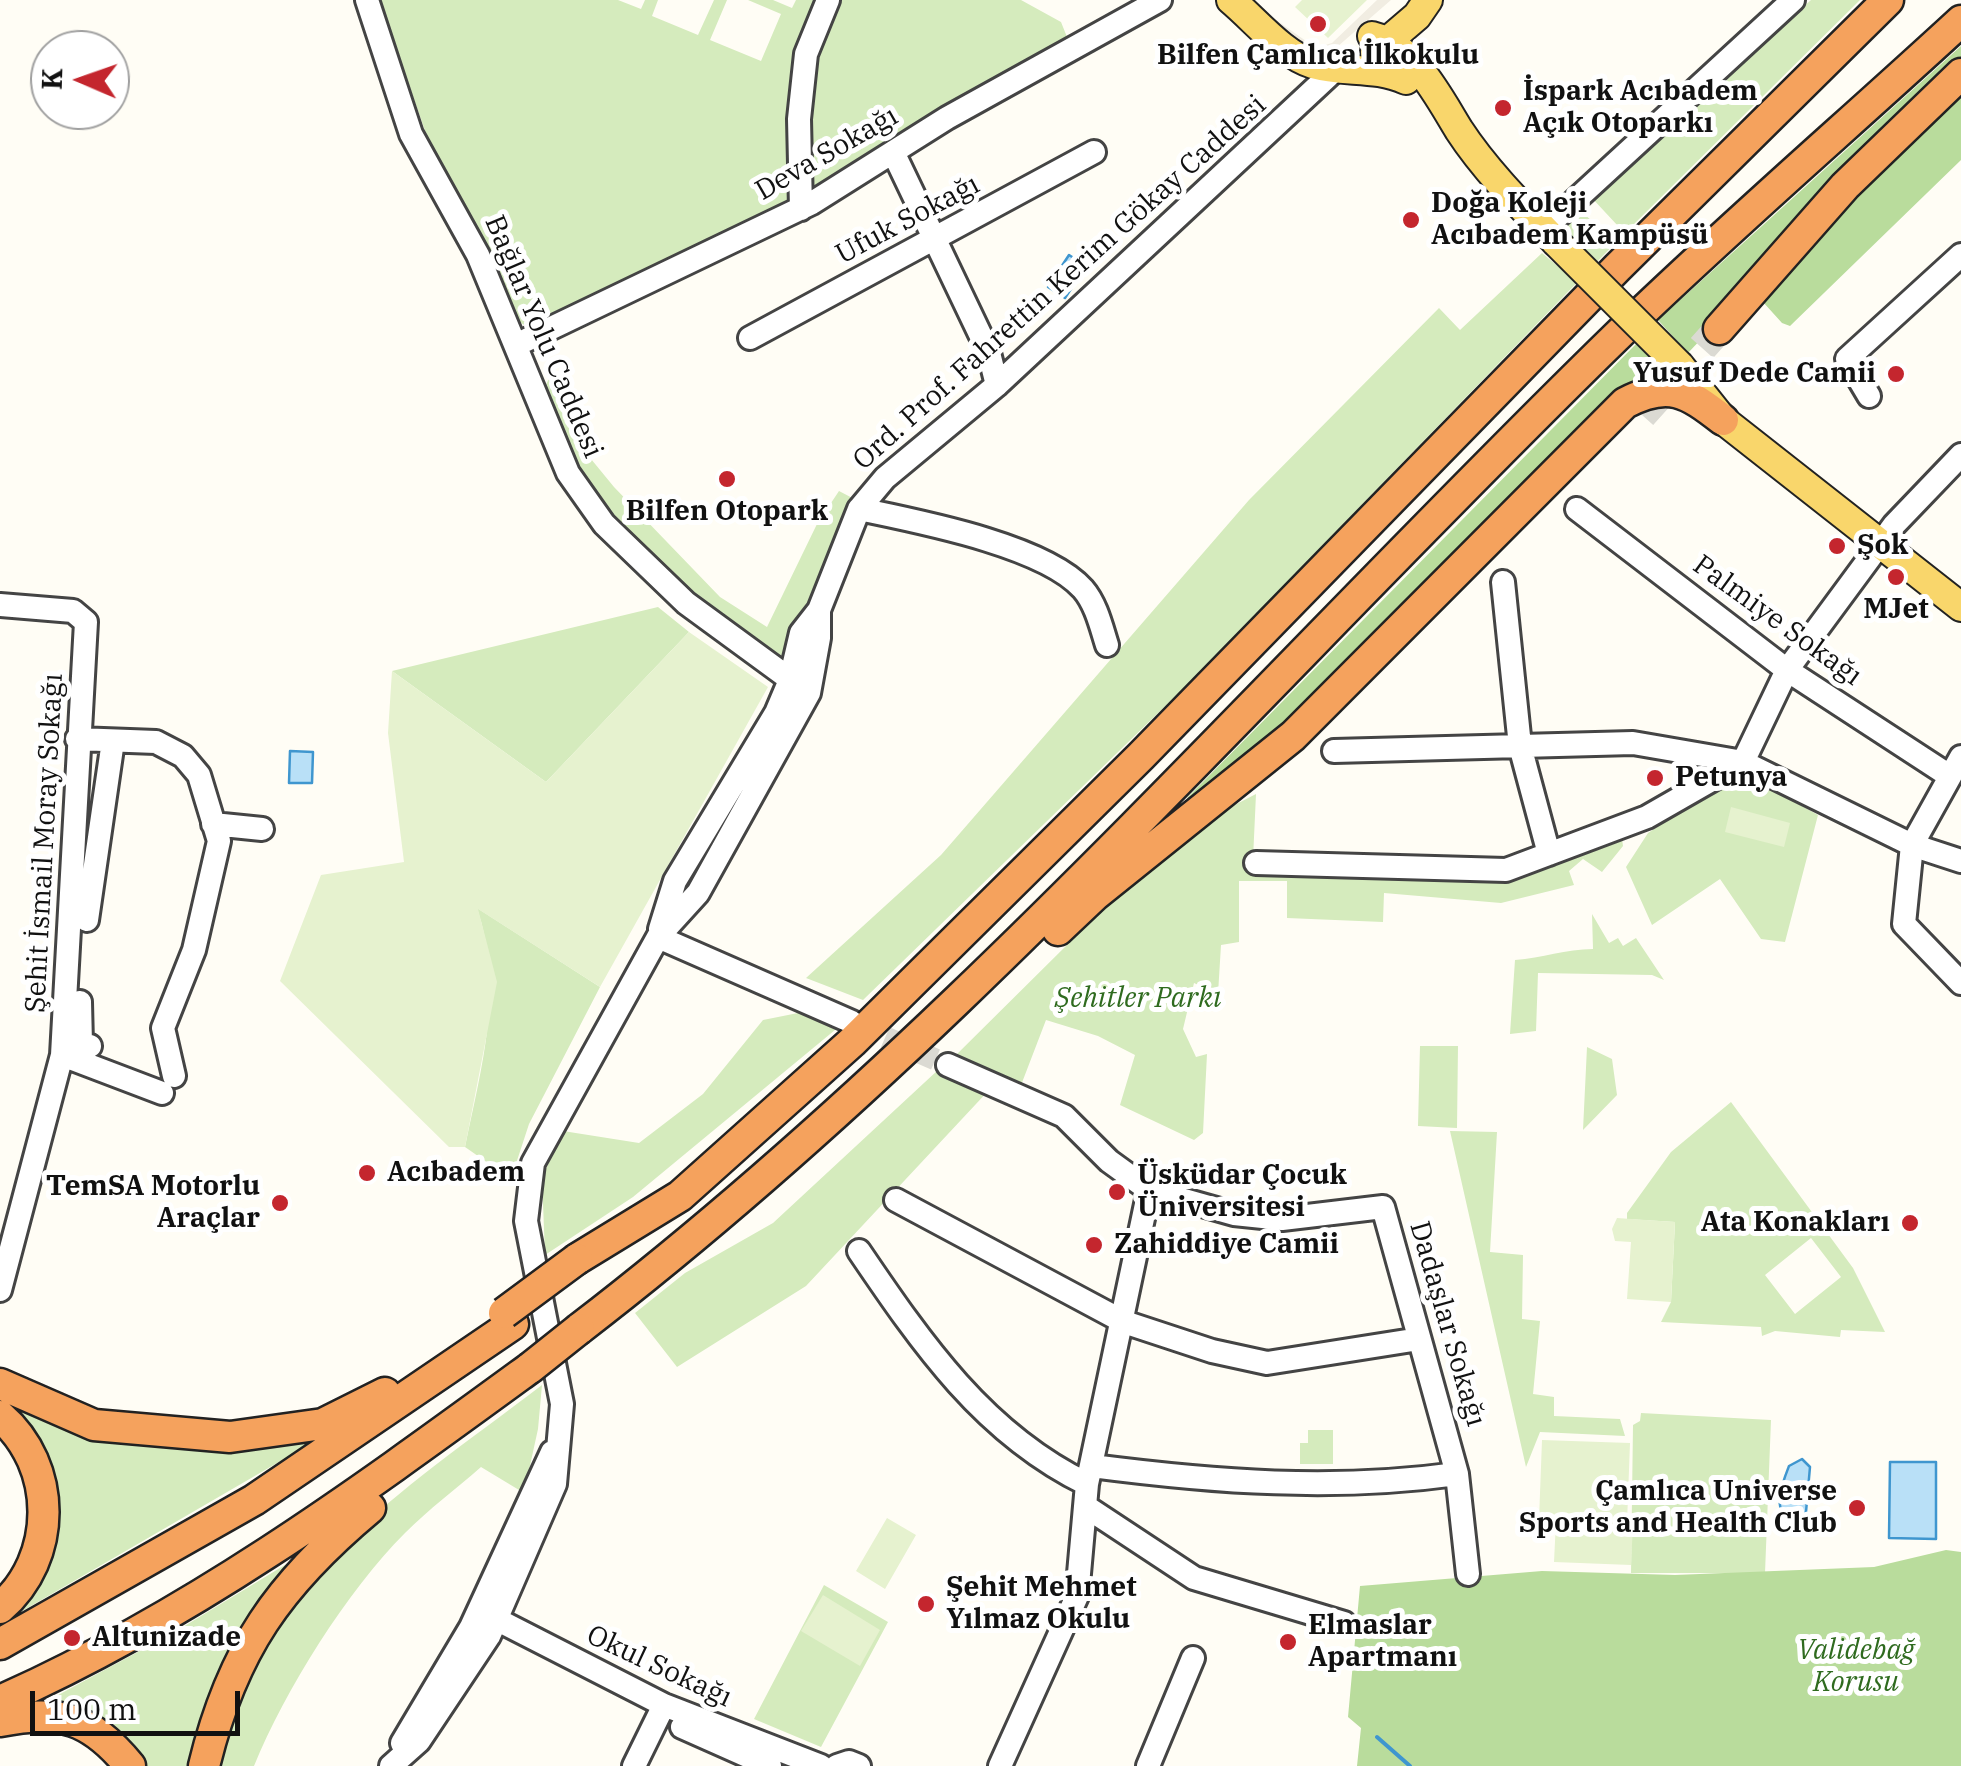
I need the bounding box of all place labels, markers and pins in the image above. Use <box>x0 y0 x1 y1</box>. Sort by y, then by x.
marker: Bilfen Çamlıca İlkokulu <box>1307 13 1329 35</box>
place label: Bilfen Çamlıca İlkokulu <box>1157 39 1479 73</box>
place label: İspark Acıbadem Açık Otoparkı <box>1523 75 1758 141</box>
marker: İspark Acıbadem Açık Otoparkı <box>1492 97 1514 119</box>
place label: Doğa Koleji Acıbadem Kampüsü <box>1431 187 1708 253</box>
marker: Doğa Koleji Acıbadem Kampüsü <box>1400 209 1422 231</box>
place label: Yusuf Dede Camii <box>1633 357 1876 391</box>
marker: Yusuf Dede Camii <box>1885 363 1907 385</box>
marker: Bilfen Otopark <box>716 468 738 490</box>
place label: Bilfen Otopark <box>626 495 828 529</box>
place label: Şok <box>1857 529 1908 563</box>
marker: Şok <box>1826 535 1848 557</box>
marker: MJet <box>1885 566 1907 588</box>
place label: MJet <box>1863 593 1929 627</box>
place label: Petunya <box>1675 761 1787 795</box>
marker: Petunya <box>1644 767 1666 789</box>
place label: Acıbadem <box>387 1156 525 1190</box>
place label: Üsküdar Çocuk Üniversitesi <box>1137 1159 1347 1225</box>
marker: Acıbadem <box>356 1162 378 1184</box>
place label: TemSA Motorlu Araçlar <box>46 1170 260 1236</box>
marker: Üsküdar Çocuk Üniversitesi <box>1106 1181 1128 1203</box>
marker: TemSA Motorlu Araçlar <box>269 1192 291 1214</box>
place label: Ata Konakları <box>1701 1206 1890 1240</box>
marker: Ata Konakları <box>1899 1212 1921 1234</box>
place label: Zahiddiye Camii <box>1114 1228 1339 1262</box>
marker: Zahiddiye Camii <box>1083 1234 1105 1256</box>
place label: Çamlıca Universe Sports and Health Club <box>1519 1475 1837 1541</box>
marker: Çamlıca Universe Sports and Health Club <box>1846 1497 1868 1519</box>
place label: Şehit Mehmet Yılmaz Okulu <box>946 1571 1137 1637</box>
marker: Şehit Mehmet Yılmaz Okulu <box>915 1593 937 1615</box>
place label: Elmaslar Apartmanı <box>1308 1609 1457 1675</box>
place label: Altunizade <box>92 1621 241 1655</box>
marker: Altunizade <box>61 1627 83 1649</box>
marker: Elmaslar Apartmanı <box>1277 1631 1299 1653</box>

